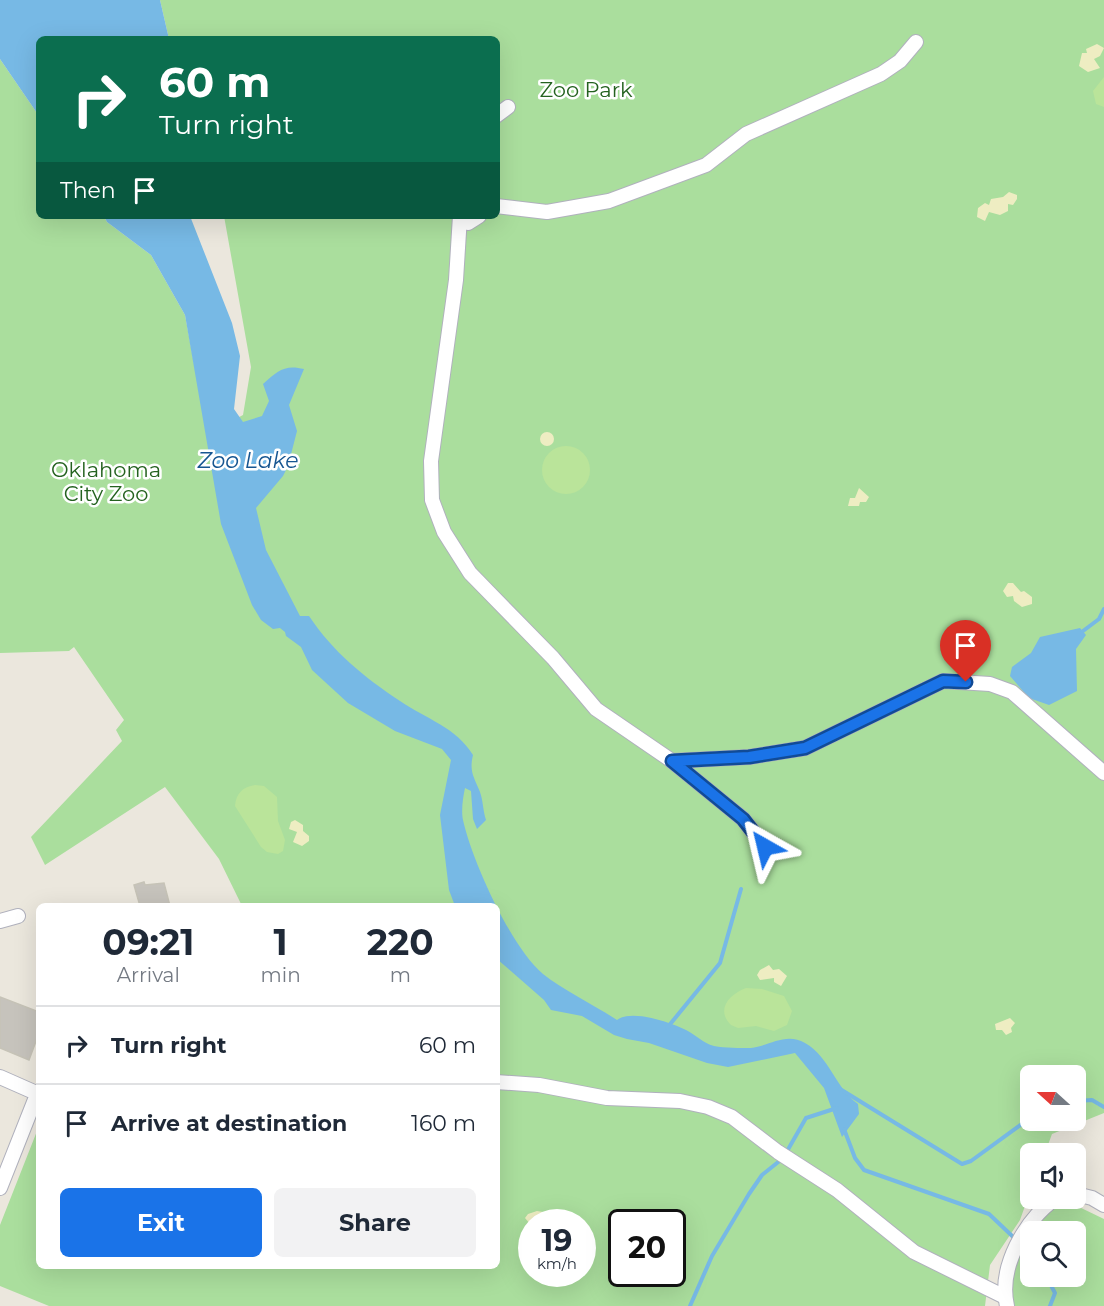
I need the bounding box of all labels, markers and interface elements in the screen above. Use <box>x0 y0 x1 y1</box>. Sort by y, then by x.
text: 60 m <box>159 56 270 108</box>
icon: right <box>60 60 138 138</box>
park label: Zoo Park <box>539 77 633 102</box>
text: Turn right <box>159 108 294 141</box>
icon: arrive <box>128 174 161 207</box>
text: Then <box>60 177 116 204</box>
water label: Zoo Lake <box>197 447 298 474</box>
park label: Oklahoma City Zoo <box>51 457 161 506</box>
pin <box>940 620 991 682</box>
icon: arrive <box>949 629 982 662</box>
position arrow <box>733 815 797 879</box>
text: 09:21 <box>102 920 194 964</box>
text: 1 <box>274 920 288 964</box>
text: 220 <box>367 920 434 964</box>
text: Arrival <box>117 963 180 987</box>
text: min <box>261 963 301 987</box>
text: m <box>390 963 411 987</box>
icon: right <box>60 1029 93 1062</box>
text: Turn right <box>111 1032 226 1059</box>
text: 60 m <box>419 1032 476 1059</box>
north arrow <box>1020 1065 1086 1131</box>
map controls <box>1020 1065 1086 1287</box>
icon: arrive <box>60 1107 93 1140</box>
text: Arrive at destination <box>111 1110 347 1137</box>
text: 160 m <box>411 1110 476 1137</box>
button: sound <box>1020 1143 1086 1209</box>
button: Exit <box>60 1188 262 1257</box>
button: Share <box>274 1188 476 1257</box>
speed limit sign: 20 <box>608 1209 686 1287</box>
button: search <box>1020 1221 1086 1287</box>
text: 19 <box>542 1222 572 1259</box>
text: km/h <box>537 1254 577 1273</box>

